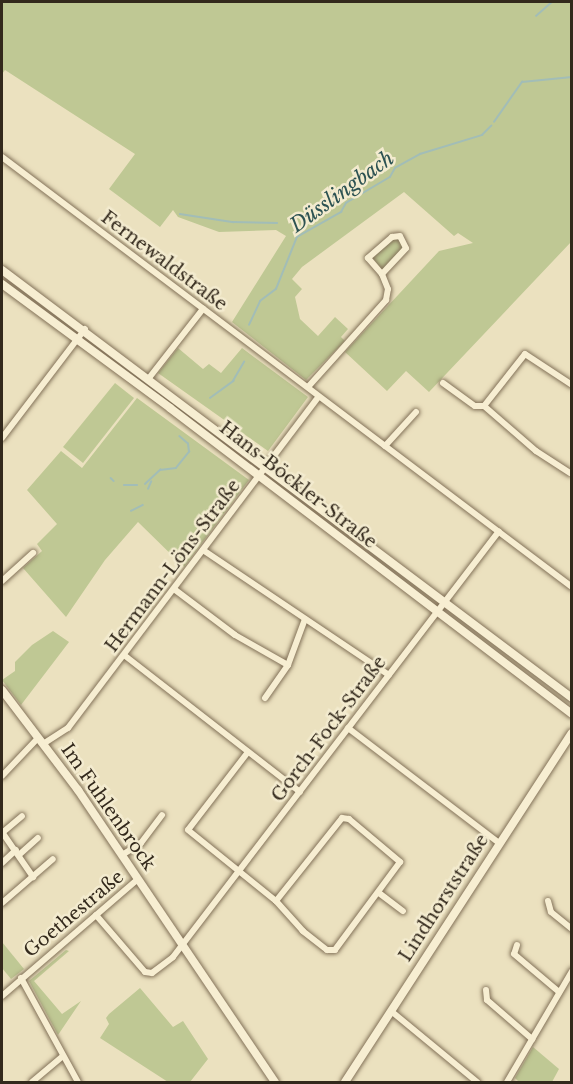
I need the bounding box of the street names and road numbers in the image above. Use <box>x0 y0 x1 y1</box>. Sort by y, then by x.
street label: Fernewaldstraße <box>97 207 231 315</box>
street label: Hans-Böckler-Straße <box>215 417 381 553</box>
street label: Hermann-Löns-Straße <box>101 475 245 657</box>
street label: Gorch-Fock-Straße <box>267 652 391 806</box>
street label: Im Fuhlenbrock <box>56 739 160 875</box>
street label: Lindhorststraße <box>395 830 493 966</box>
street label: Goethestraße <box>20 866 128 962</box>

